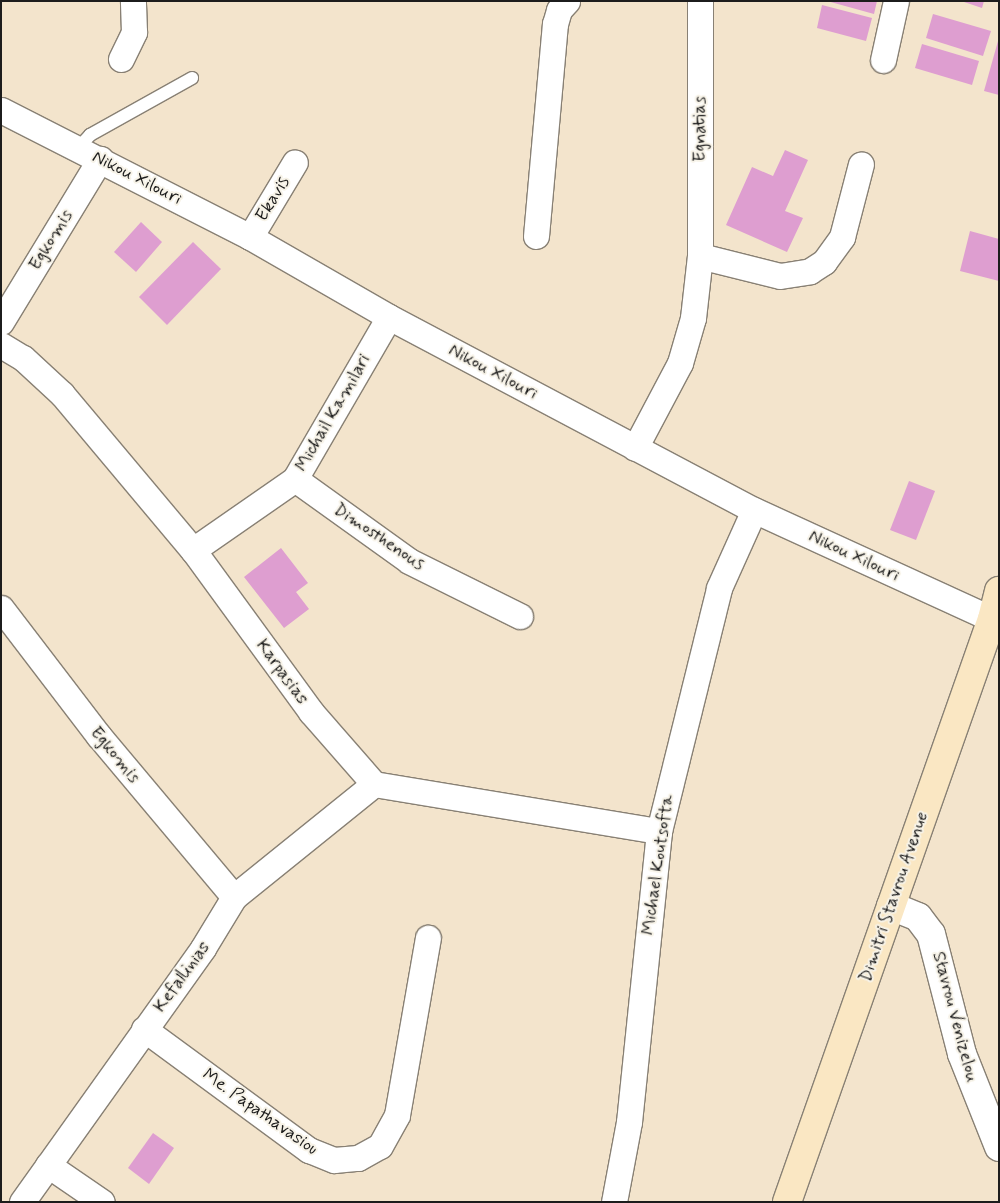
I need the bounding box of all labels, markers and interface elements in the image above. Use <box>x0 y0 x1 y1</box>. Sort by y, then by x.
street label: Egnatias <box>689 96 711 162</box>
street label: Nikou Xilouri <box>88 146 186 210</box>
street label: Ekavis <box>251 173 295 225</box>
street label: Egkomis <box>25 206 77 274</box>
street label: Nikou Xilouri <box>445 339 541 405</box>
street label: Michail Kamilari <box>291 352 375 474</box>
street label: Dimosthenous <box>329 499 429 575</box>
street label: Nikou Xilouri <box>805 526 903 586</box>
street label: Karpasias <box>251 635 313 709</box>
street label: Egkomis <box>85 722 145 788</box>
street label: Michael Koutsofta <box>638 797 678 933</box>
street label: Dimitri Stavrou Avenue <box>855 809 933 985</box>
street label: Kefallinias <box>149 937 215 1017</box>
street label: Stavrou Venizelou <box>928 951 982 1083</box>
street label: Me. Papathavasiou <box>198 1064 322 1160</box>

